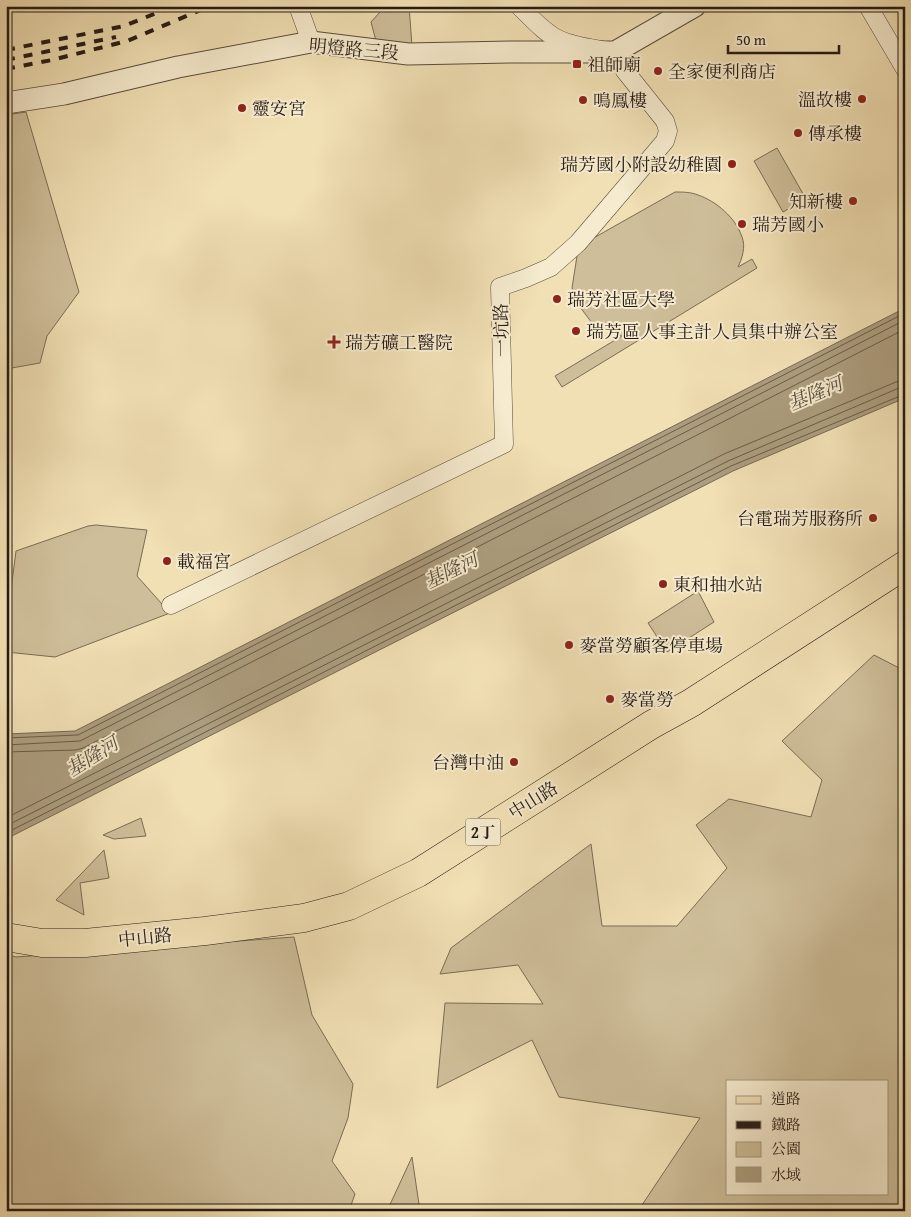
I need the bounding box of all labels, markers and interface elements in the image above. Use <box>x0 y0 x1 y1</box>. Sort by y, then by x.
scale bar <box>728 22 840 54</box>
text: 50 m <box>736 29 767 50</box>
street label: 明燈路三段 <box>308 32 400 66</box>
place label: 祖師廟 <box>587 51 641 78</box>
marker: 祖師廟 <box>571 58 583 70</box>
place label: 全家便利商店 <box>668 58 776 85</box>
marker: 全家便利商店 <box>652 65 664 77</box>
place label: 溫故樓 <box>798 86 852 113</box>
place label: 鳴鳳樓 <box>593 87 647 114</box>
marker: 溫故樓 <box>856 93 868 105</box>
marker: 鳴鳳樓 <box>577 94 589 106</box>
place label: 靈安宮 <box>252 95 306 122</box>
marker: 靈安宮 <box>236 102 248 114</box>
place label: 傳承樓 <box>808 120 862 147</box>
marker: 傳承樓 <box>792 127 804 139</box>
place label: 瑞芳國小附設幼稚園 <box>560 151 722 178</box>
marker: 瑞芳國小附設幼稚園 <box>726 158 738 170</box>
place label: 知新樓 <box>789 188 843 215</box>
marker: 知新樓 <box>847 195 859 207</box>
place label: 瑞芳國小 <box>752 211 824 238</box>
marker: 瑞芳國小 <box>736 218 748 230</box>
place label: 瑞芳社區大學 <box>567 286 675 313</box>
marker: 瑞芳社區大學 <box>551 293 563 305</box>
street label: 一坑路 <box>487 303 515 357</box>
place label: 瑞芳區人事主計人員集中辦公室 <box>586 318 838 345</box>
marker: 瑞芳區人事主計人員集中辦公室 <box>570 325 582 337</box>
place label: 瑞芳礦工醫院 <box>345 329 453 356</box>
marker: 瑞芳礦工醫院 <box>327 335 341 349</box>
water label: 基隆河 <box>783 368 849 417</box>
place label: 台電瑞芳服務所 <box>737 505 863 532</box>
marker: 台電瑞芳服務所 <box>867 512 879 524</box>
water label: 基隆河 <box>419 544 485 595</box>
place label: 載福宮 <box>177 548 231 575</box>
marker: 載福宮 <box>161 555 173 567</box>
place label: 東和抽水站 <box>673 571 763 598</box>
marker: 東和抽水站 <box>657 578 669 590</box>
place label: 麥當勞顧客停車場 <box>579 632 723 659</box>
marker: 麥當勞顧客停車場 <box>563 639 575 651</box>
place label: 麥當勞 <box>620 686 674 713</box>
marker: 麥當勞 <box>604 693 616 705</box>
water label: 基隆河 <box>60 727 126 783</box>
place label: 台灣中油 <box>432 749 504 776</box>
marker: 台灣中油 <box>508 756 520 768</box>
street label: 中山路 <box>503 774 563 826</box>
road number: 2丁 <box>466 819 500 846</box>
street label: 中山路 <box>117 921 173 953</box>
legend <box>726 1080 888 1194</box>
text: 道路 <box>771 1088 801 1109</box>
text: 鐵路 <box>771 1114 801 1135</box>
text: 公園 <box>771 1138 801 1159</box>
text: 水域 <box>771 1164 801 1185</box>

